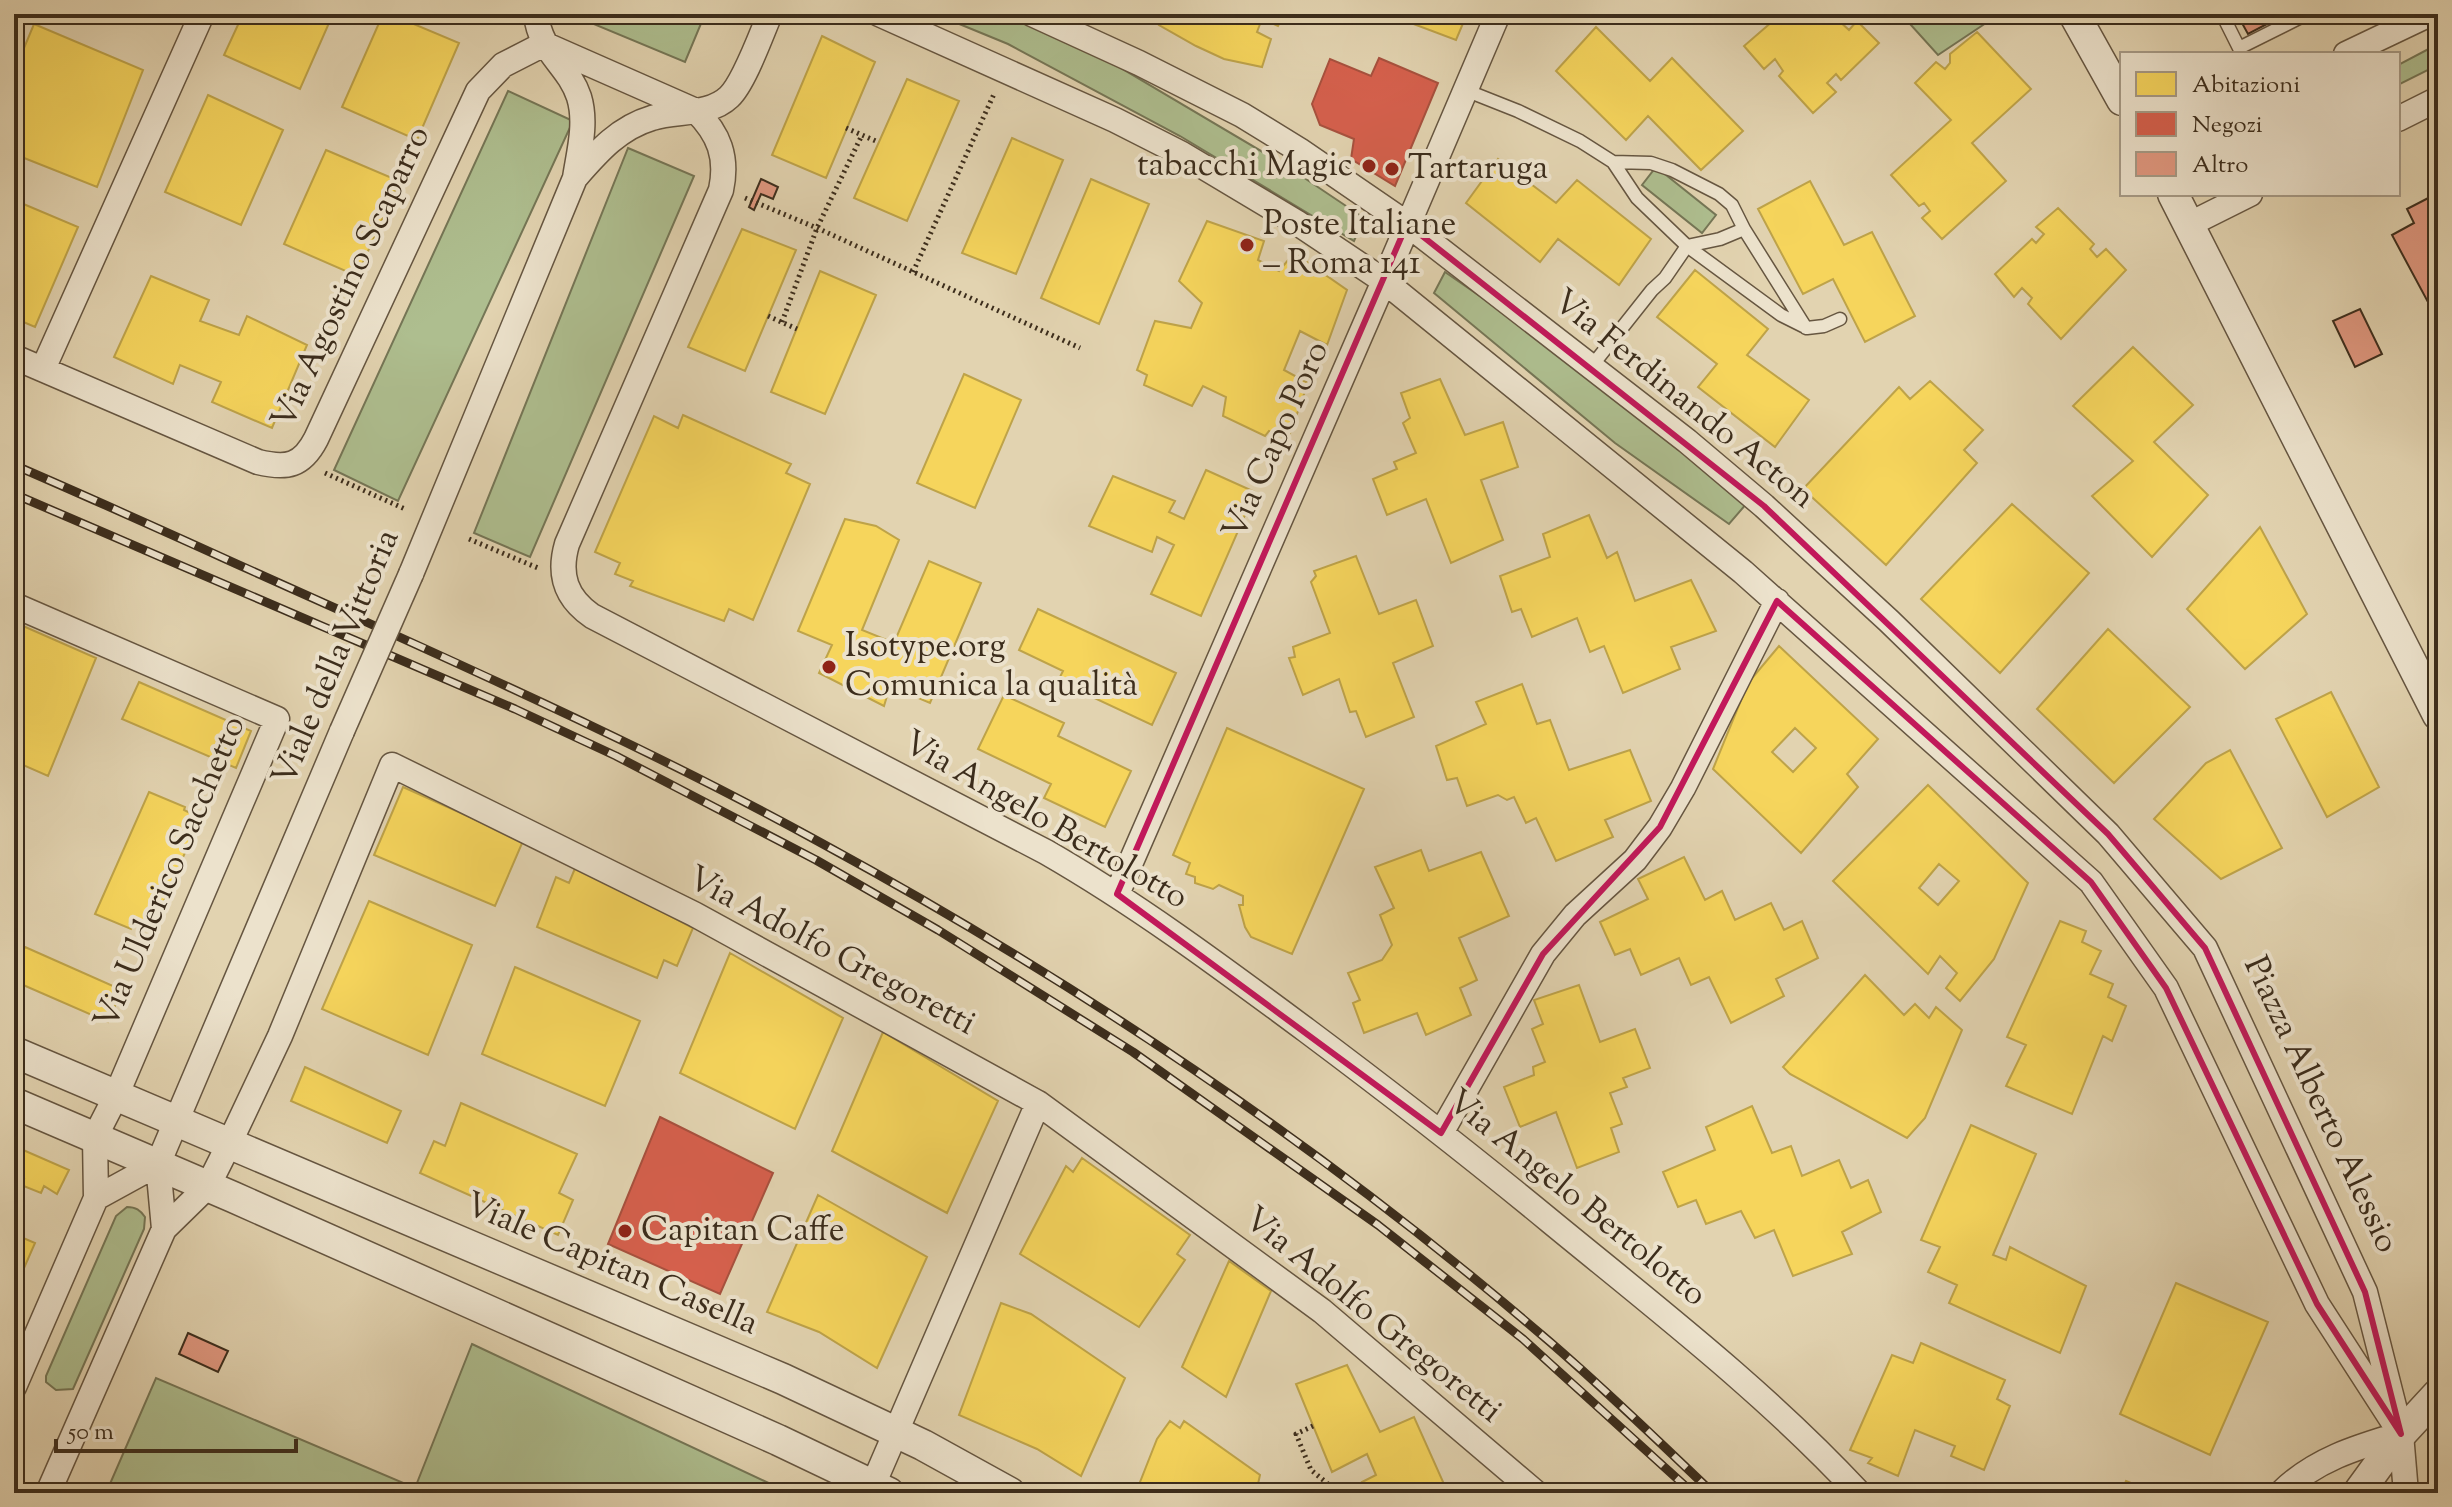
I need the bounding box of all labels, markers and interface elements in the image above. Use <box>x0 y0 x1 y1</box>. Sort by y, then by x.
legend <box>2120 52 2400 196</box>
text: Abitazioni <box>2192 69 2300 103</box>
text: Negozi <box>2192 109 2263 143</box>
street label: Via Agostino Scaparro <box>260 118 444 438</box>
place label: tabacchi Magic <box>1137 142 1353 191</box>
place label: Tartaruga <box>1408 145 1548 194</box>
text: Altro <box>2192 149 2248 183</box>
marker: tabacchi Magic <box>1360 157 1378 175</box>
marker: Tartaruga <box>1383 160 1401 178</box>
place label: Poste Italiane – Roma 141 <box>1263 201 1456 289</box>
marker: Poste Italiane – Roma 141 <box>1238 236 1256 254</box>
street label: Via Ferdinando Acton <box>1541 279 1825 521</box>
street label: Via Capo Poro <box>1211 334 1343 548</box>
street label: Viale della Vittoria <box>261 522 413 794</box>
place label: Isotype.org Comunica la qualità <box>845 623 1138 711</box>
marker: Isotype.org Comunica la qualità <box>820 658 838 676</box>
street label: Via Ulderico Sacchetto <box>83 709 259 1037</box>
street label: Via Angelo Bertolotto <box>893 719 1197 923</box>
street label: Via Adolfo Gregoretti <box>678 855 984 1049</box>
street label: Piazza Alberto Alessio <box>2230 949 2410 1261</box>
street label: Via Angelo Bertolotto <box>1435 1079 1717 1319</box>
street label: Viale Capitan Casella <box>457 1181 765 1349</box>
street label: Via Adolfo Gregoretti <box>1232 1196 1512 1436</box>
place label: Capitan Caffe <box>641 1207 845 1256</box>
marker: Capitan Caffe <box>616 1222 634 1240</box>
scale bar <box>56 1403 296 1453</box>
text: 50 m <box>66 1416 114 1450</box>

